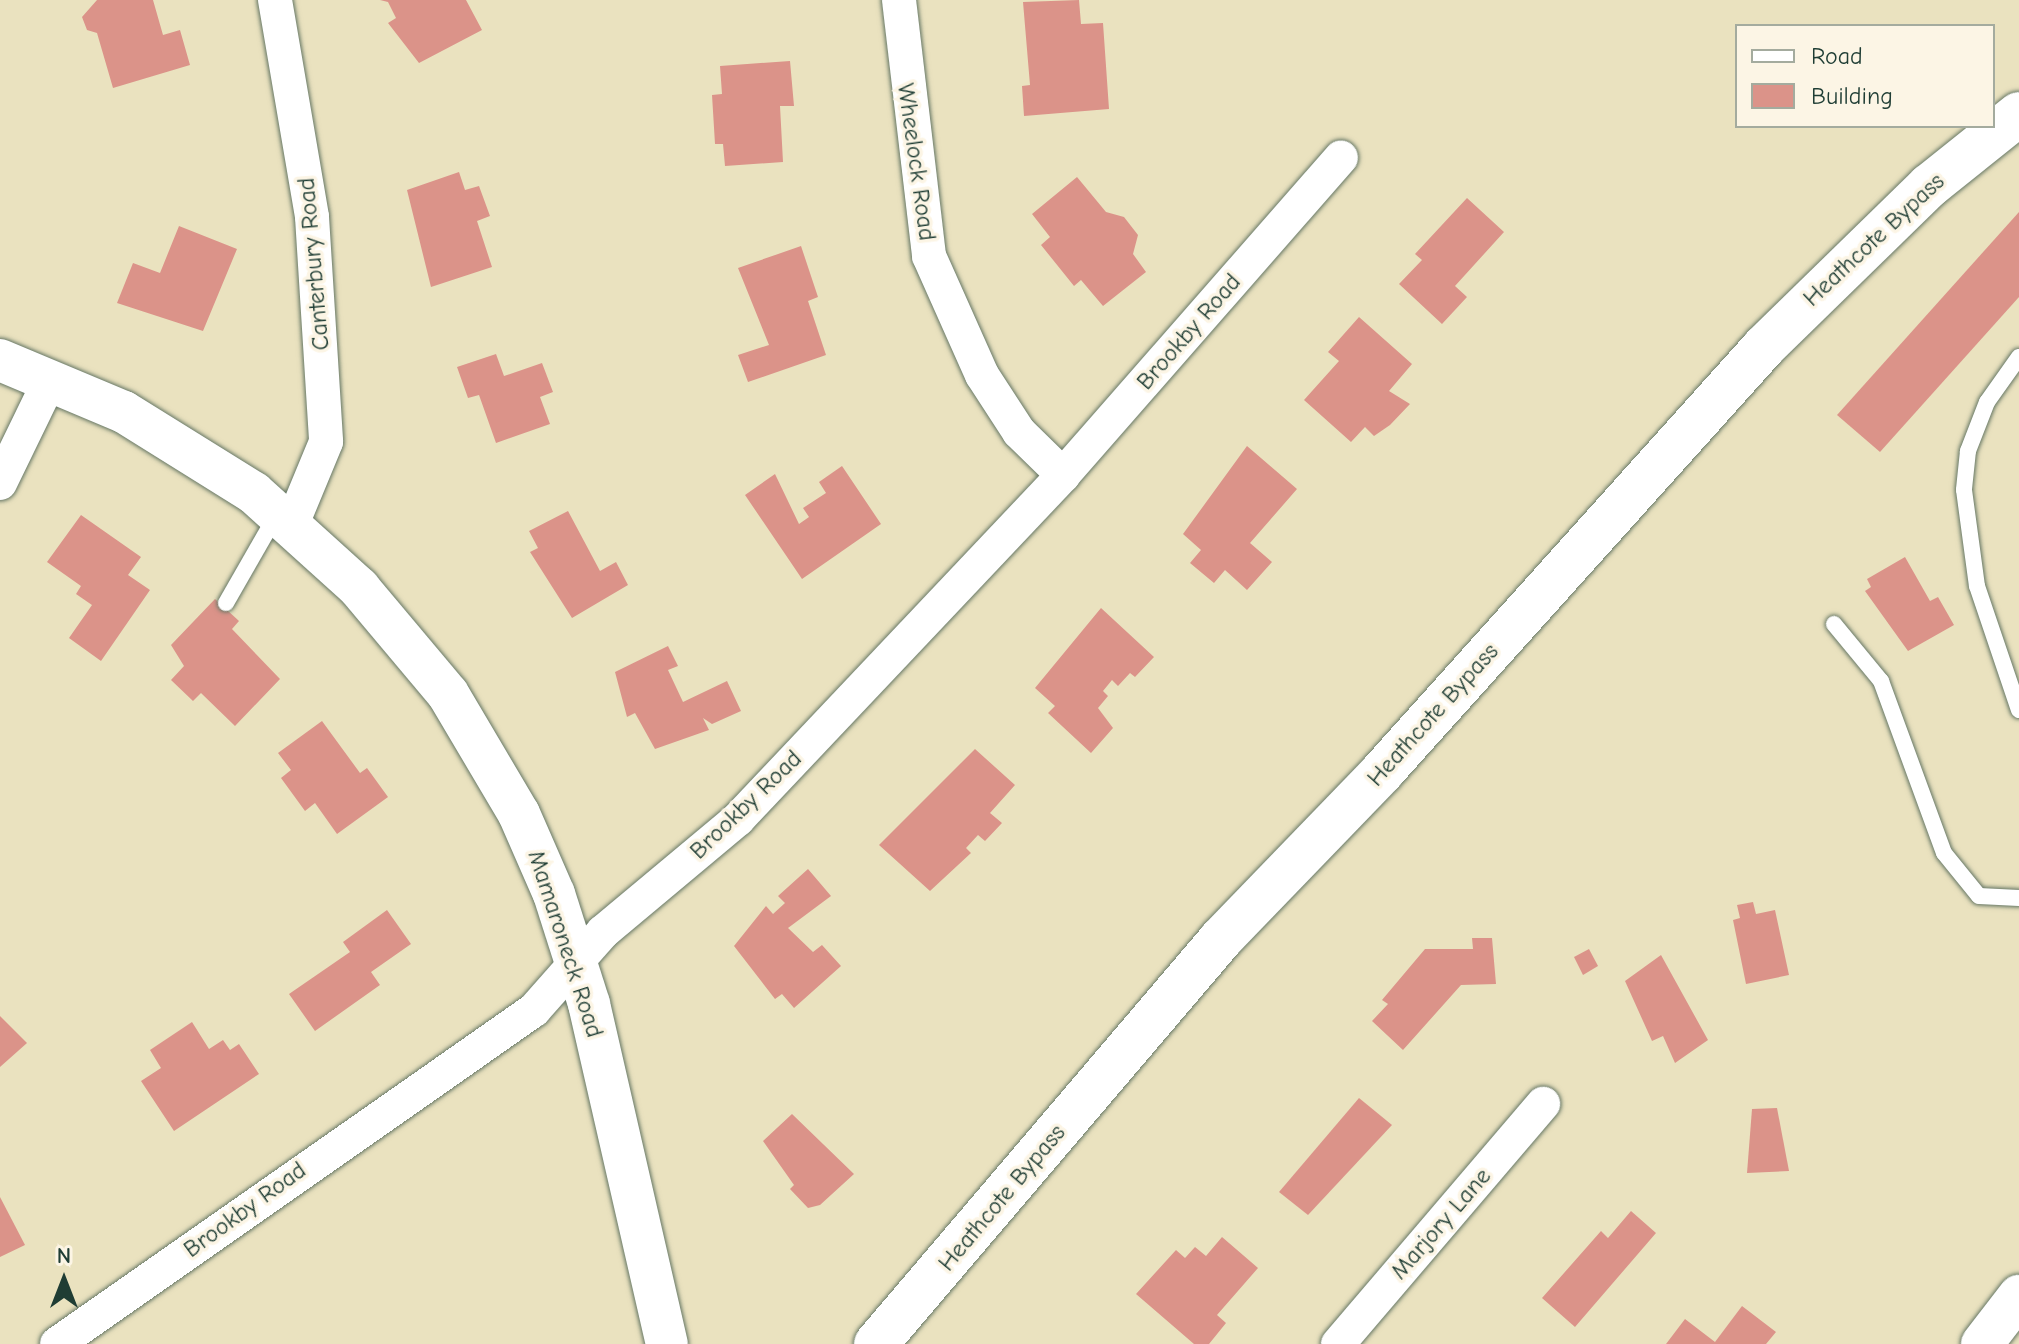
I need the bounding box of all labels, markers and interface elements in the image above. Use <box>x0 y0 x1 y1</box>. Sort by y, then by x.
legend <box>1735 24 1995 128</box>
text: Road <box>1811 42 1863 70</box>
street label: Wheelock Road <box>891 81 941 243</box>
text: Building <box>1811 82 1893 110</box>
street label: Heathcote Bypass <box>1797 167 1951 313</box>
street label: Canterbury Road <box>292 176 336 352</box>
street label: Brookby Road <box>1131 268 1247 396</box>
street label: Heathcote Bypass <box>1361 638 1505 792</box>
street label: Brookby Road <box>684 745 808 865</box>
street label: Mamaroneck Road <box>521 847 609 1041</box>
street label: Heathcote Bypass <box>932 1119 1072 1277</box>
street label: Brookby Road <box>178 1156 312 1264</box>
street label: Marjory Lane <box>1385 1163 1497 1285</box>
north arrow <box>24 1240 104 1320</box>
text: N <box>57 1243 71 1269</box>

